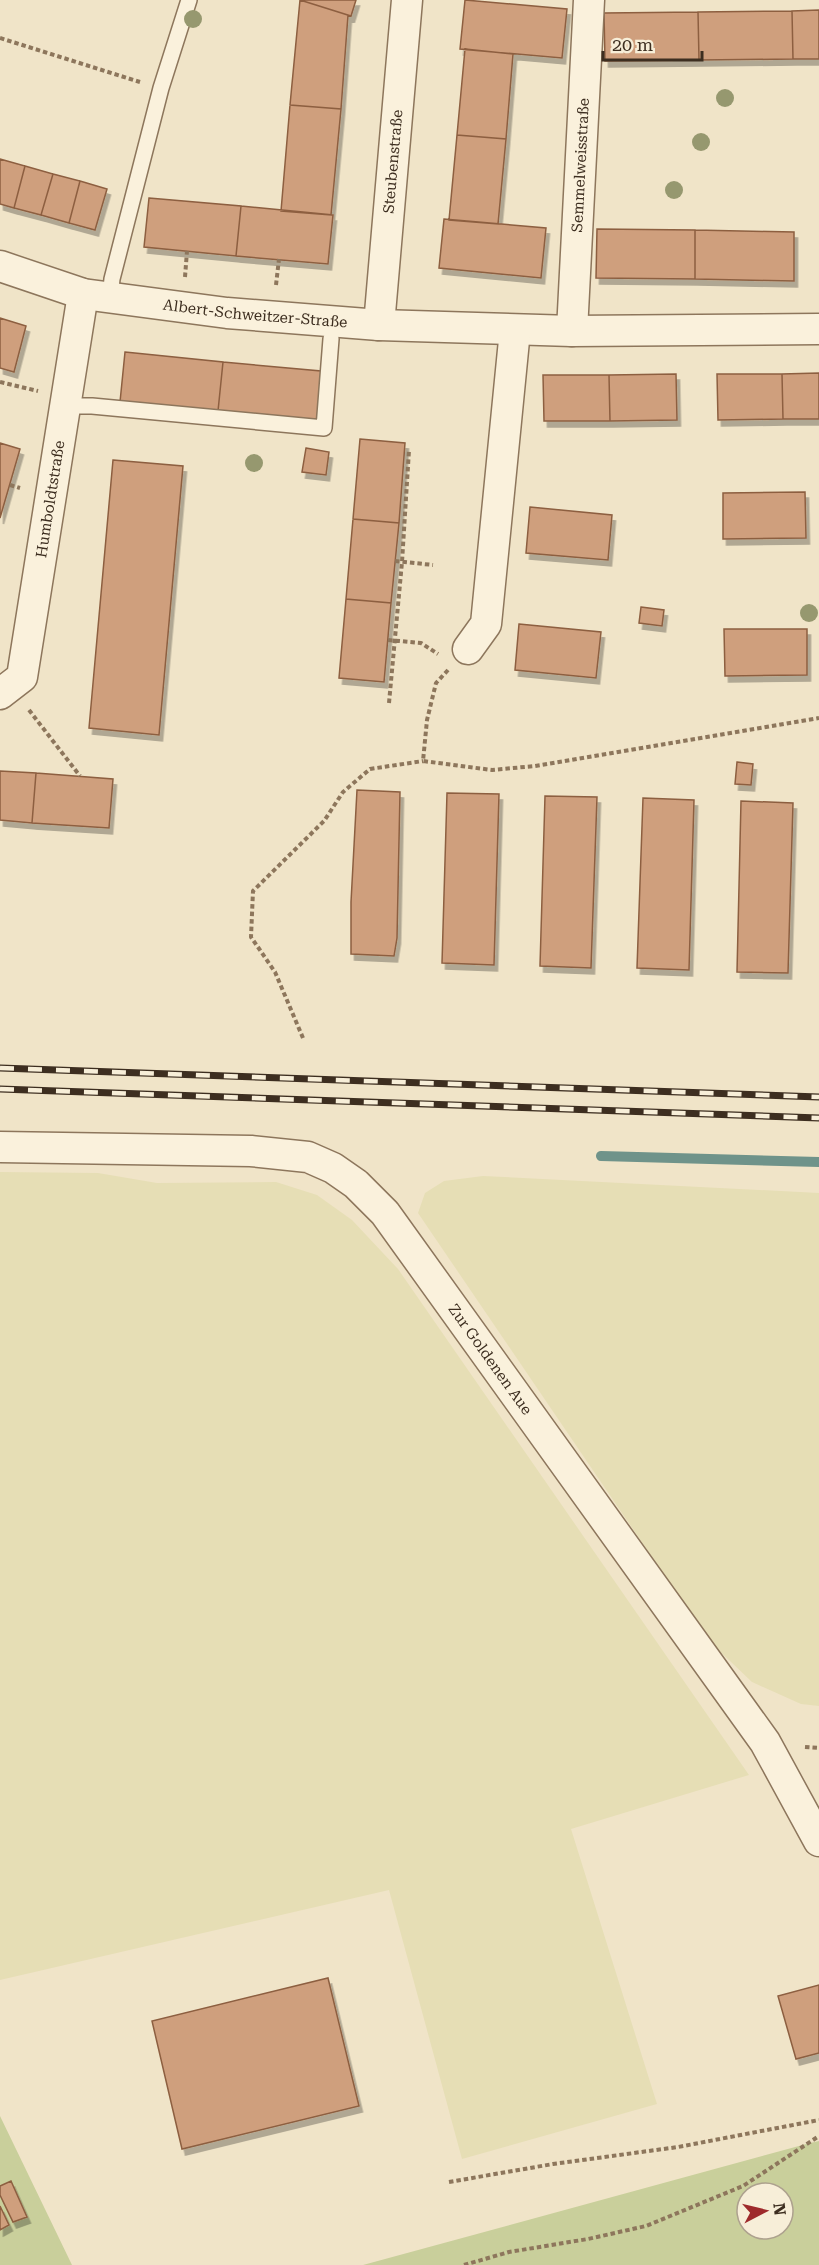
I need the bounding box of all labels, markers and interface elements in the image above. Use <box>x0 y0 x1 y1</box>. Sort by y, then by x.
scale bar <box>603 24 702 62</box>
text: 20 m <box>612 34 653 55</box>
street label: Semmelweisstraße <box>568 97 593 233</box>
street label: Steubenstraße <box>380 109 407 214</box>
street label: Albert-Schweitzer-Straße <box>162 296 348 331</box>
street label: Humboldtstraße <box>32 439 69 559</box>
street label: Zur Goldenen Aue <box>444 1301 536 1418</box>
north arrow <box>735 2181 795 2241</box>
text: N <box>769 2202 790 2217</box>

